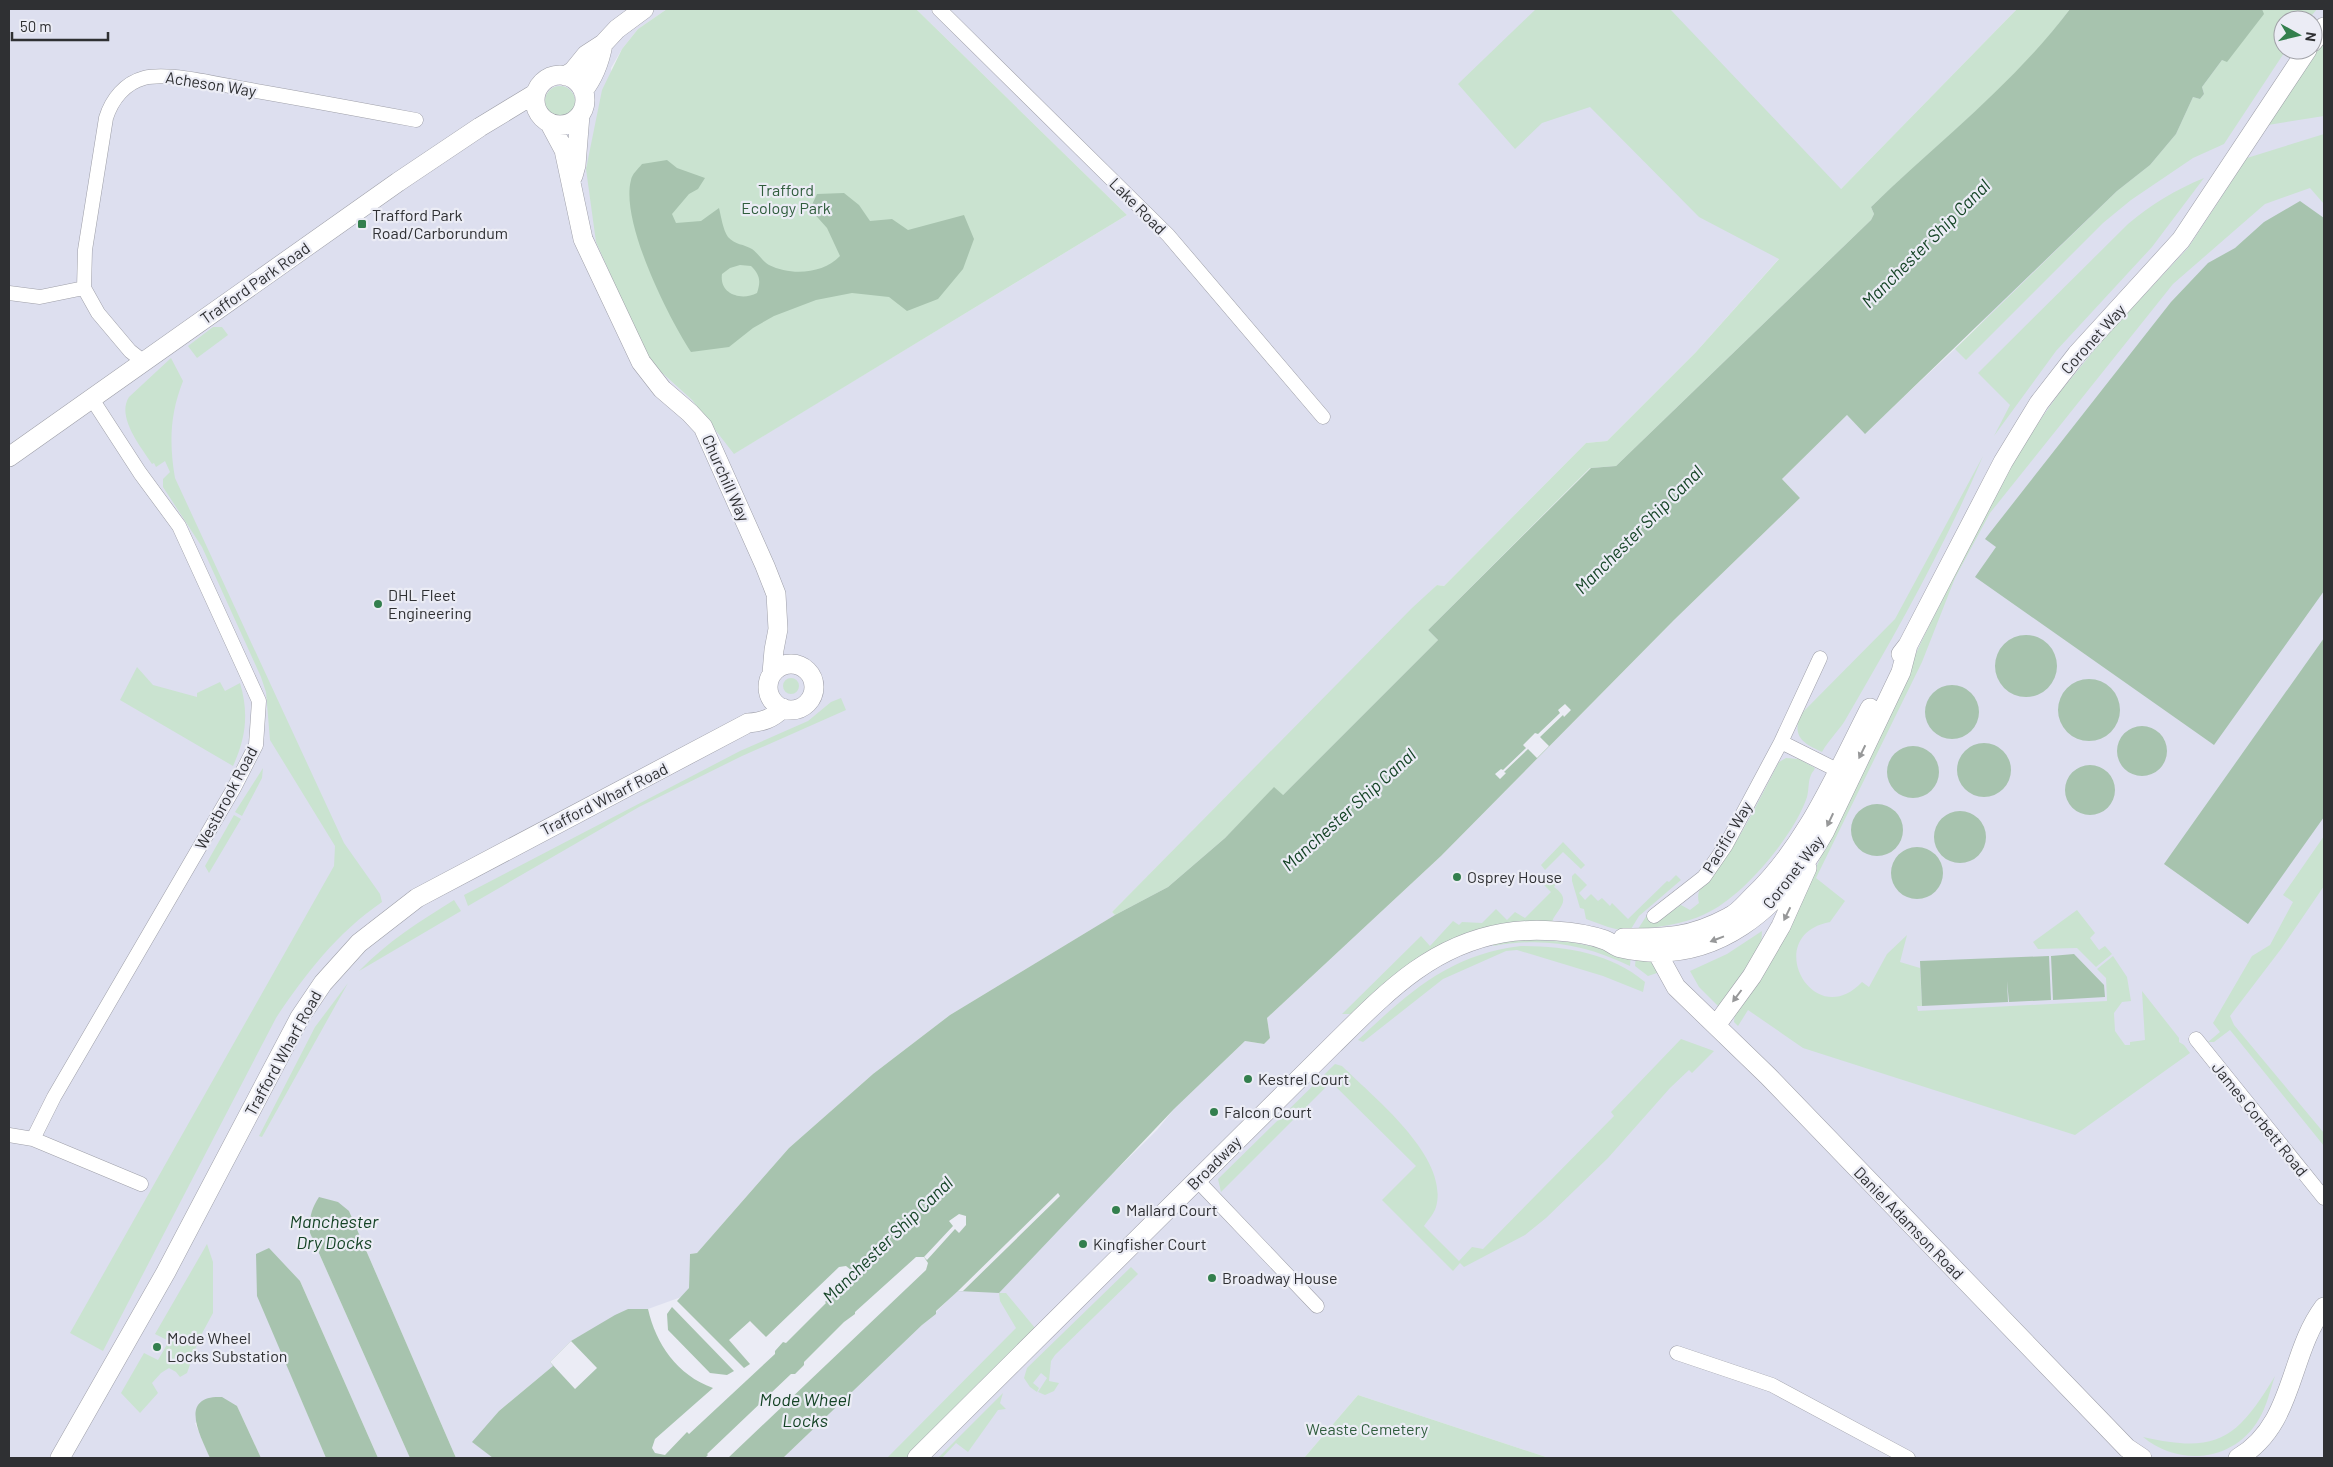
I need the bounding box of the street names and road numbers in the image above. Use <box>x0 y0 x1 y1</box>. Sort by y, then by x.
street label: Acheson Way <box>164 67 258 100</box>
street label: Lake Road <box>1106 173 1171 238</box>
street label: Trafford Park Road <box>196 238 313 327</box>
street label: Coronet Way <box>2056 299 2129 378</box>
street label: Churchill Way <box>699 431 754 525</box>
street label: Westbrook Road <box>190 743 261 852</box>
street label: Trafford Wharf Road <box>537 758 671 839</box>
street label: Pacific Way <box>1698 797 1756 876</box>
street label: Coronet Way <box>1758 831 1827 912</box>
street label: Trafford Wharf Road <box>240 987 325 1119</box>
street label: James Corbett Road <box>2209 1058 2312 1180</box>
street label: Broadway <box>1183 1131 1245 1193</box>
street label: Daniel Adamson Road <box>1851 1162 1968 1283</box>

